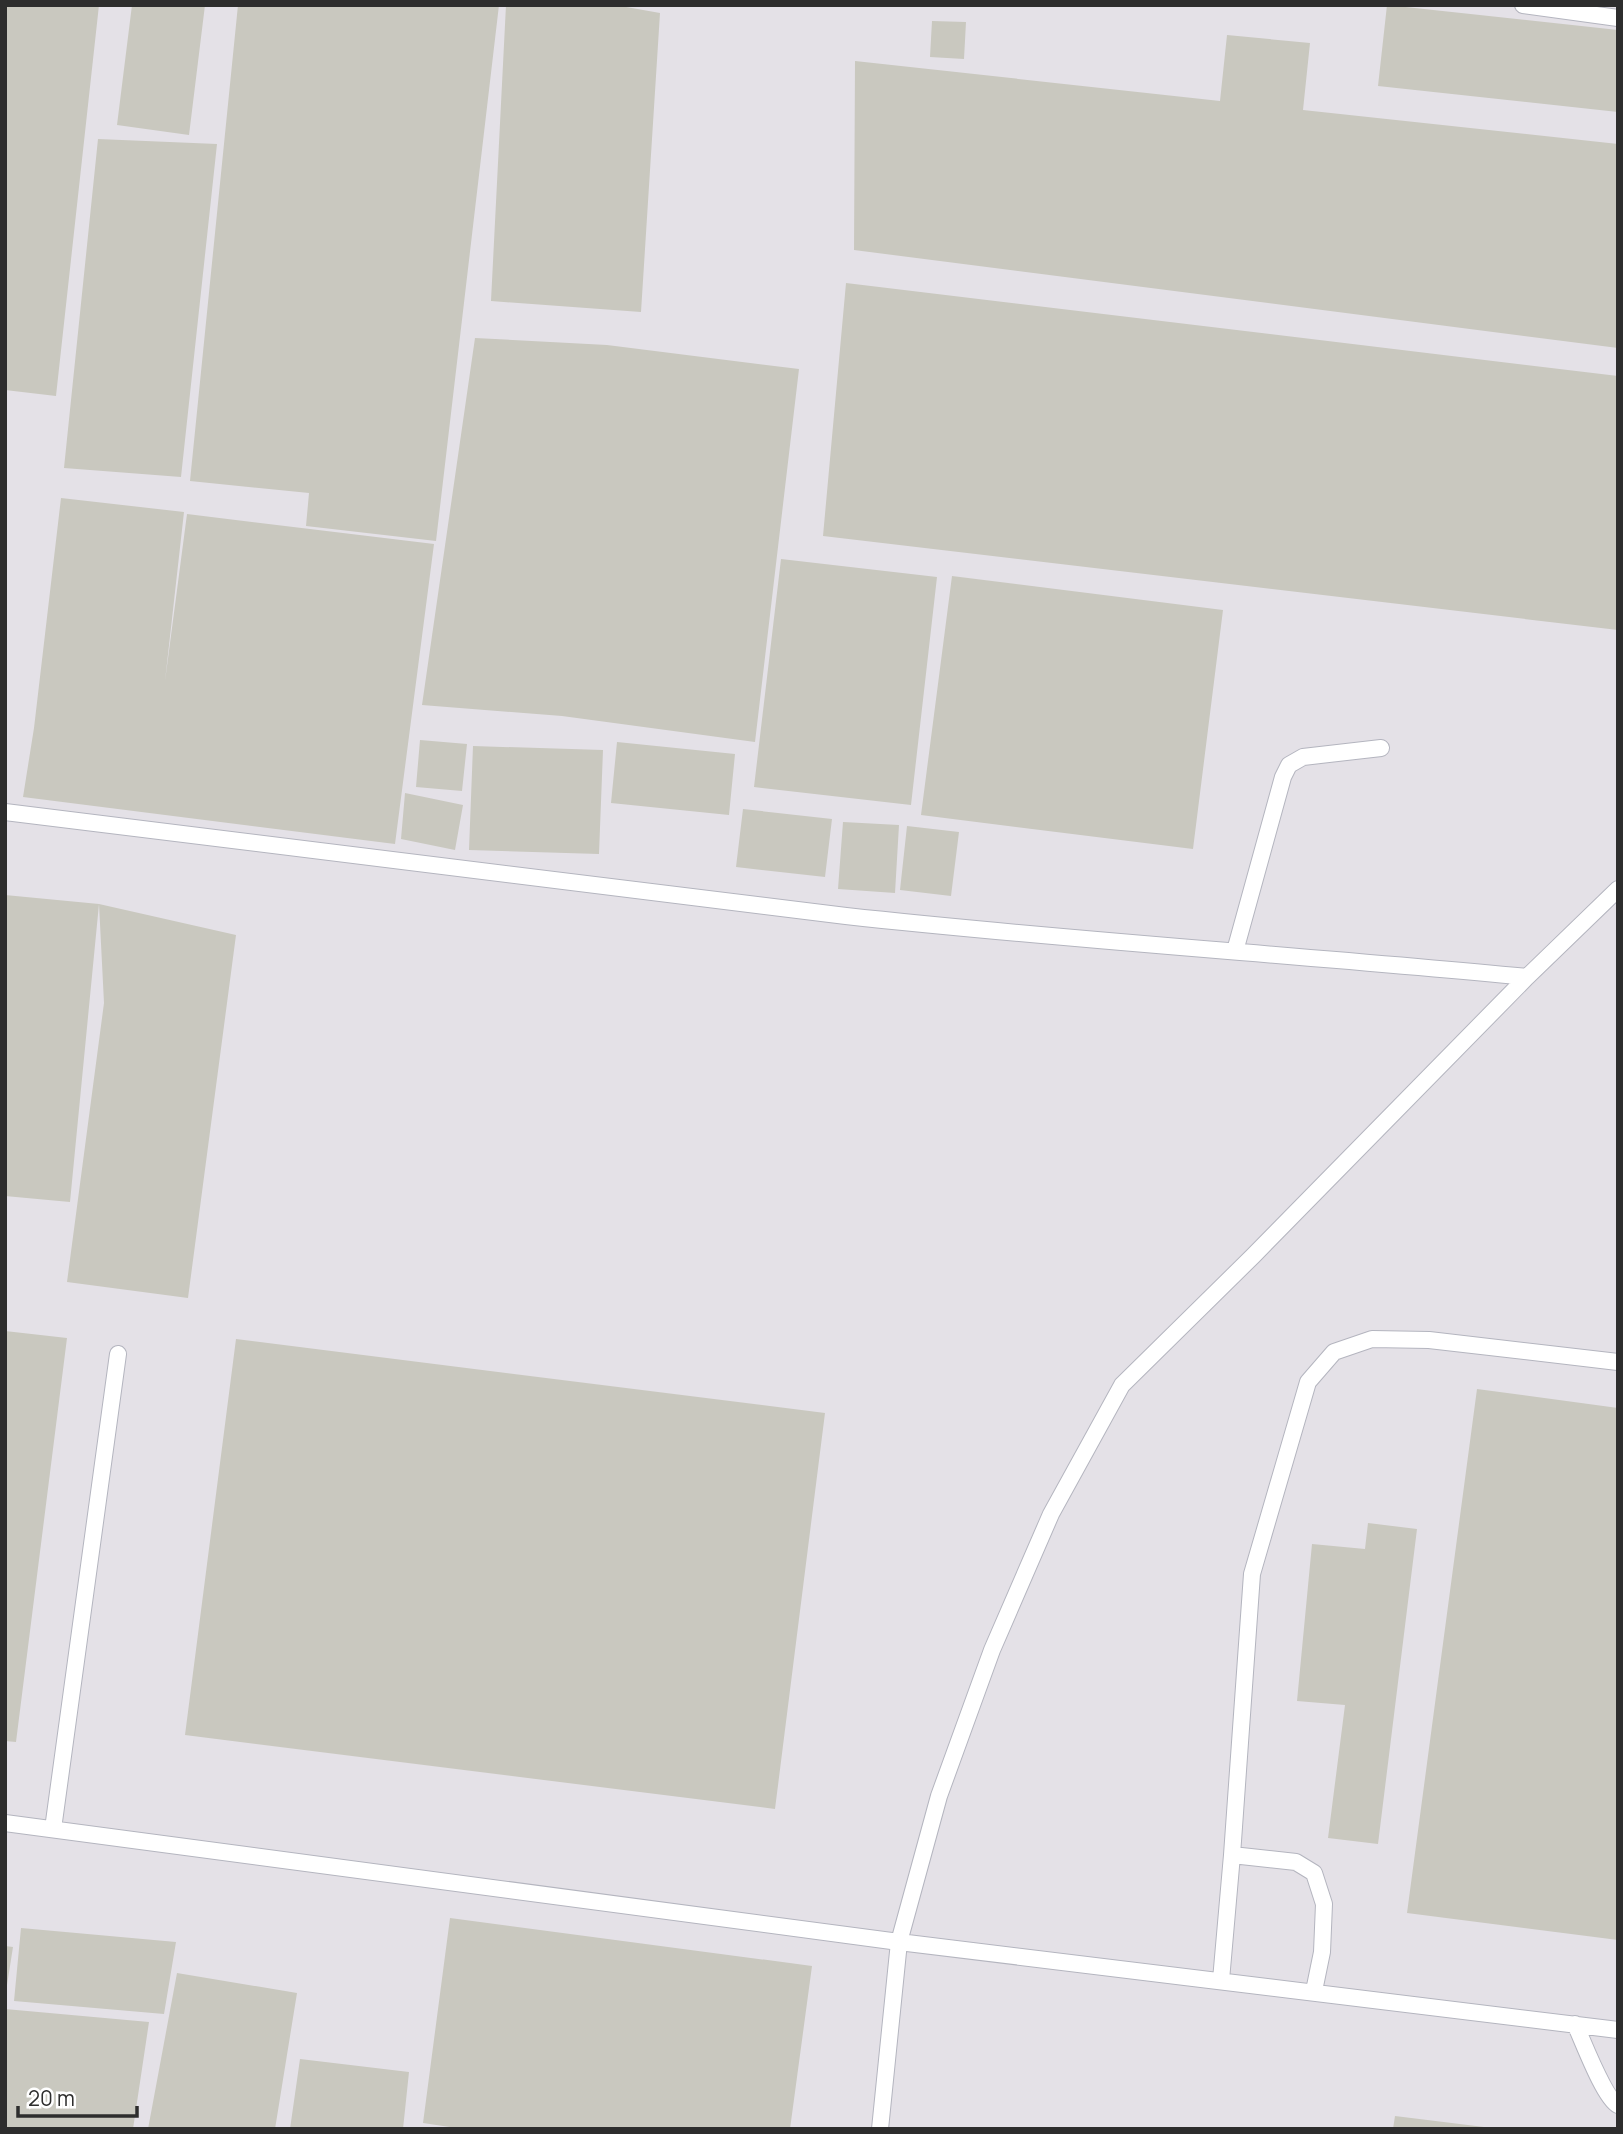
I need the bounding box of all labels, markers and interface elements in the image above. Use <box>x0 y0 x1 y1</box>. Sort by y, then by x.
scale bar <box>18 2074 136 2118</box>
text: 20 m <box>28 2084 75 2112</box>

